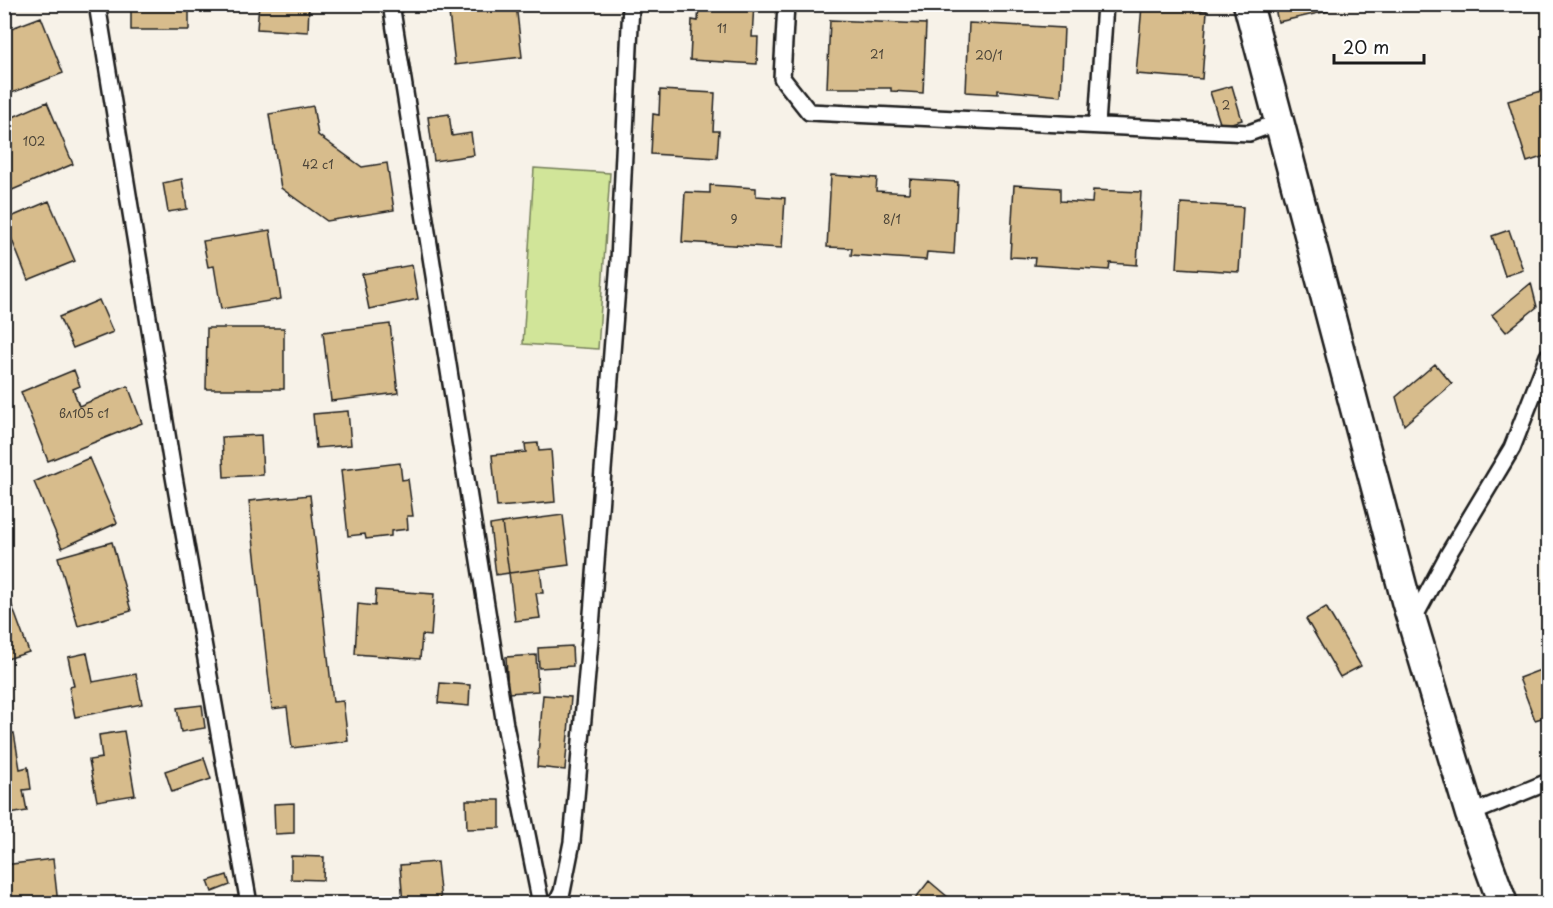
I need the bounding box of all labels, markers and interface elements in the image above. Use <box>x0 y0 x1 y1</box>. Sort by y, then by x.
house number: 11 <box>717 19 727 37</box>
scale bar <box>1334 27 1424 65</box>
text: 20 m <box>1343 33 1389 60</box>
house number: 21 <box>870 45 884 63</box>
house number: 20/1 <box>975 46 1003 64</box>
house number: 2 <box>1222 96 1230 114</box>
house number: 102 <box>23 132 45 150</box>
house number: 42 с1 <box>302 155 334 173</box>
house number: 9 <box>730 210 738 228</box>
house number: 8/1 <box>883 210 901 228</box>
house number: вл105 с1 <box>59 404 109 422</box>

